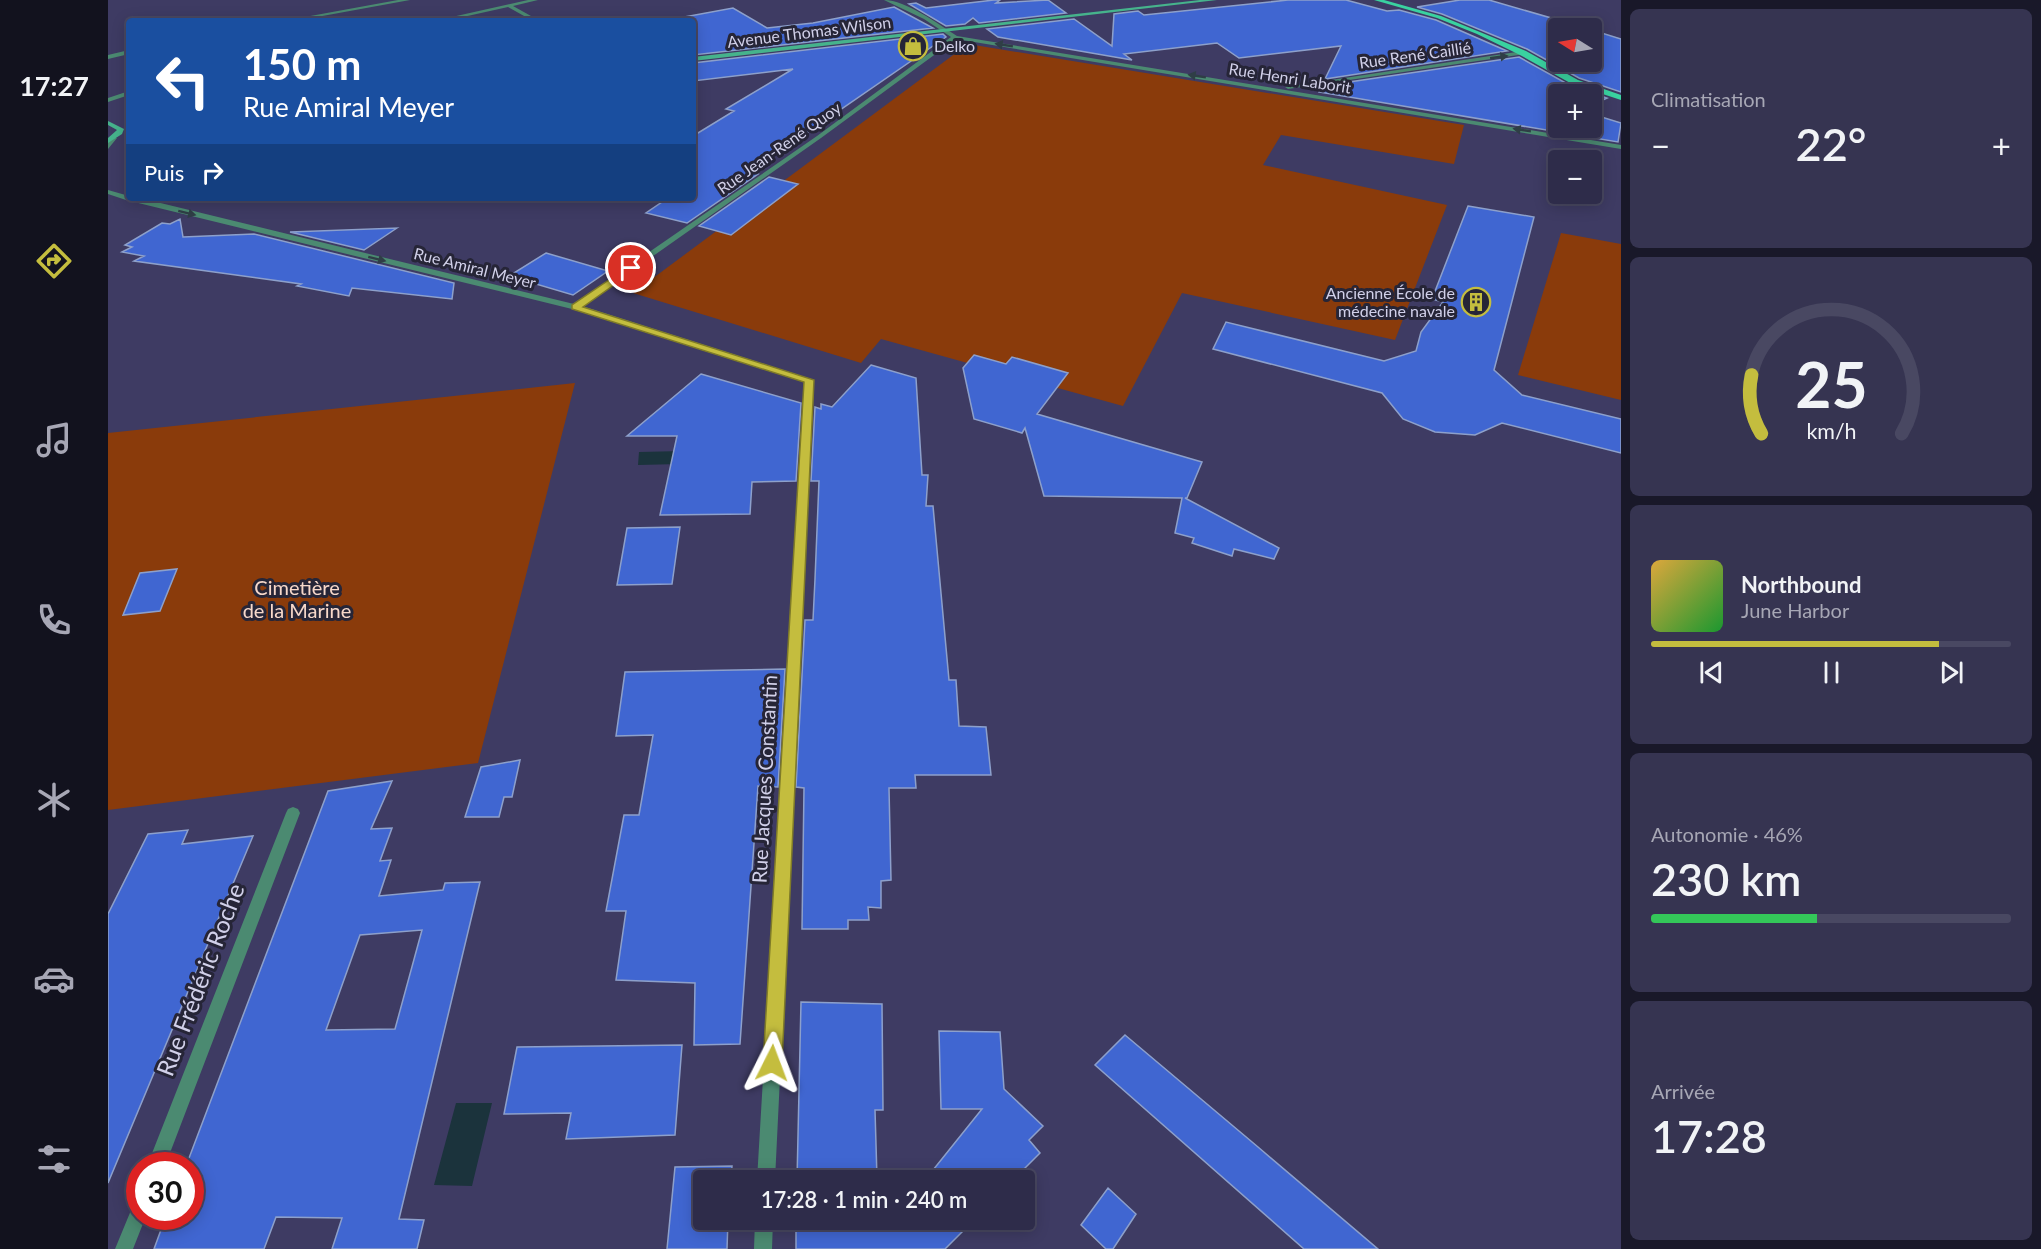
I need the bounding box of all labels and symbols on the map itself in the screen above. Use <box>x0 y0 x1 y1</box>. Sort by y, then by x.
street label: Avenue Thomas Wilson <box>726 12 892 51</box>
north arrow <box>1548 18 1602 72</box>
shop icon: Delko <box>897 30 929 62</box>
place label: Delko <box>934 36 975 55</box>
street label: Rue René Caillié <box>1358 37 1472 72</box>
one-way arrow <box>994 40 1013 49</box>
one-way arrow <box>1490 53 1509 62</box>
street label: Rue Henri Laborit <box>1227 58 1353 97</box>
one-way arrow <box>1187 71 1206 80</box>
street label: Rue Jean-René Quoy <box>713 97 845 197</box>
one-way arrow <box>1512 125 1531 134</box>
one-way arrow <box>178 208 197 218</box>
pin <box>605 242 656 293</box>
street label: Rue Amiral Meyer <box>412 243 538 292</box>
one-way arrow <box>368 254 386 264</box>
place label: Ancienne École de médecine navale <box>1326 283 1455 320</box>
building icon: Ancienne École de médecine navale <box>1460 286 1492 318</box>
park label: Cimetière de la Marine <box>243 575 351 622</box>
street label: Rue Jacques Constantin <box>747 674 781 884</box>
street label: Rue Frédéric Roche <box>150 879 250 1080</box>
position arrow <box>740 1031 804 1095</box>
speed limit sign: 30 <box>126 1152 204 1230</box>

